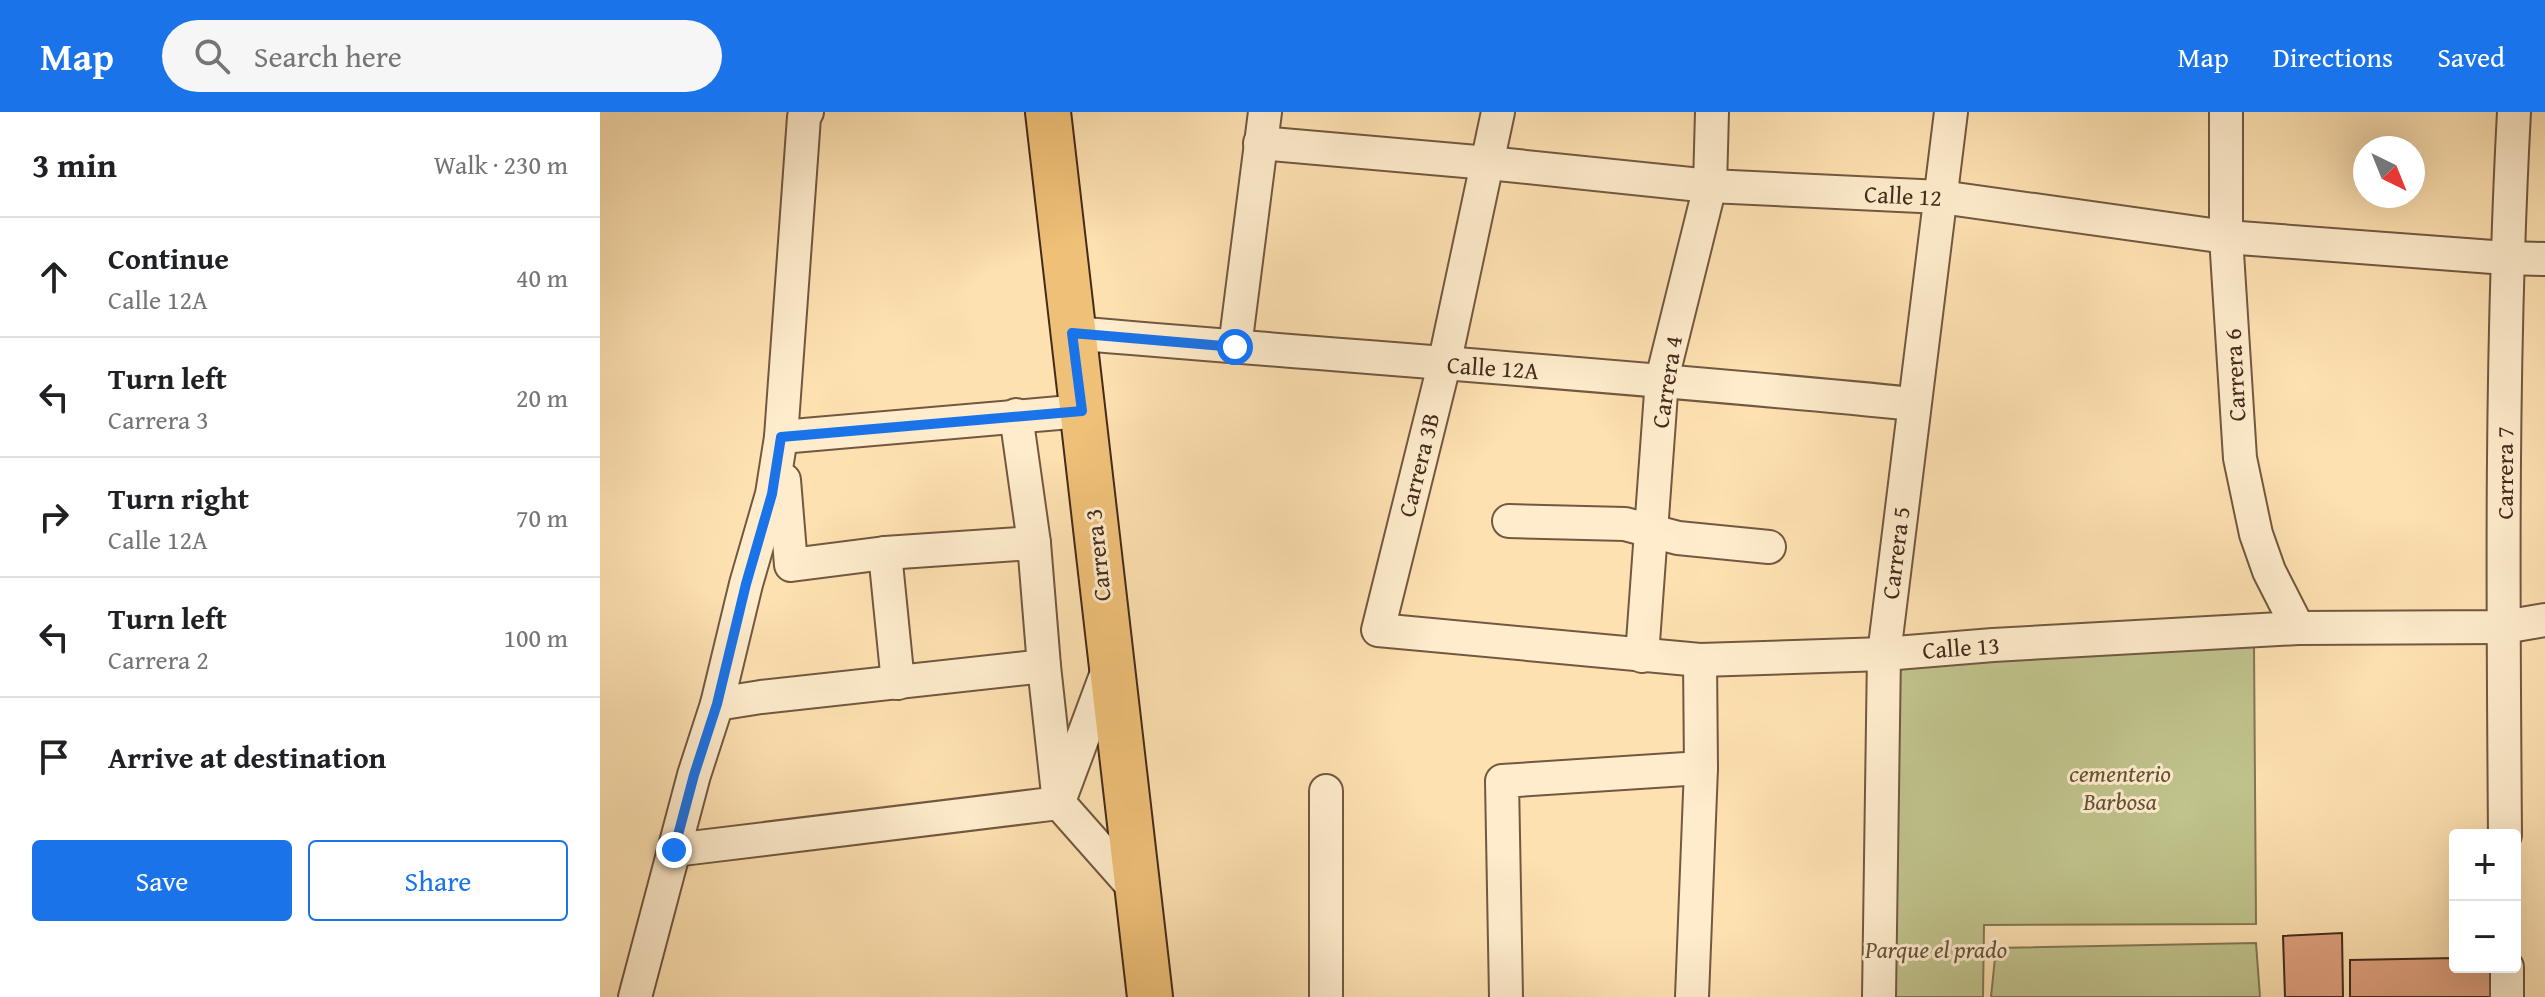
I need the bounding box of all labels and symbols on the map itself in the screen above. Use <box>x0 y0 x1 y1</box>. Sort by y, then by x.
north arrow <box>2353 136 2425 208</box>
street label: Calle 12 <box>1863 176 1943 215</box>
street label: Carrera 6 <box>2215 328 2254 422</box>
route start <box>1217 329 1253 365</box>
street label: Carrera 4 <box>1642 333 1691 431</box>
street label: Calle 12A <box>1446 347 1541 388</box>
street label: Carrera 3B <box>1389 409 1448 521</box>
street label: Carrera 7 <box>2487 427 2522 519</box>
street label: Carrera 5 <box>1872 505 1919 601</box>
street label: Carrera 3 <box>1075 507 1120 603</box>
street label: Calle 13 <box>1921 627 2001 668</box>
park label: cementerio Barbosa <box>2069 756 2171 819</box>
route end <box>656 832 692 868</box>
park label: Parque el prado <box>1864 932 2007 967</box>

